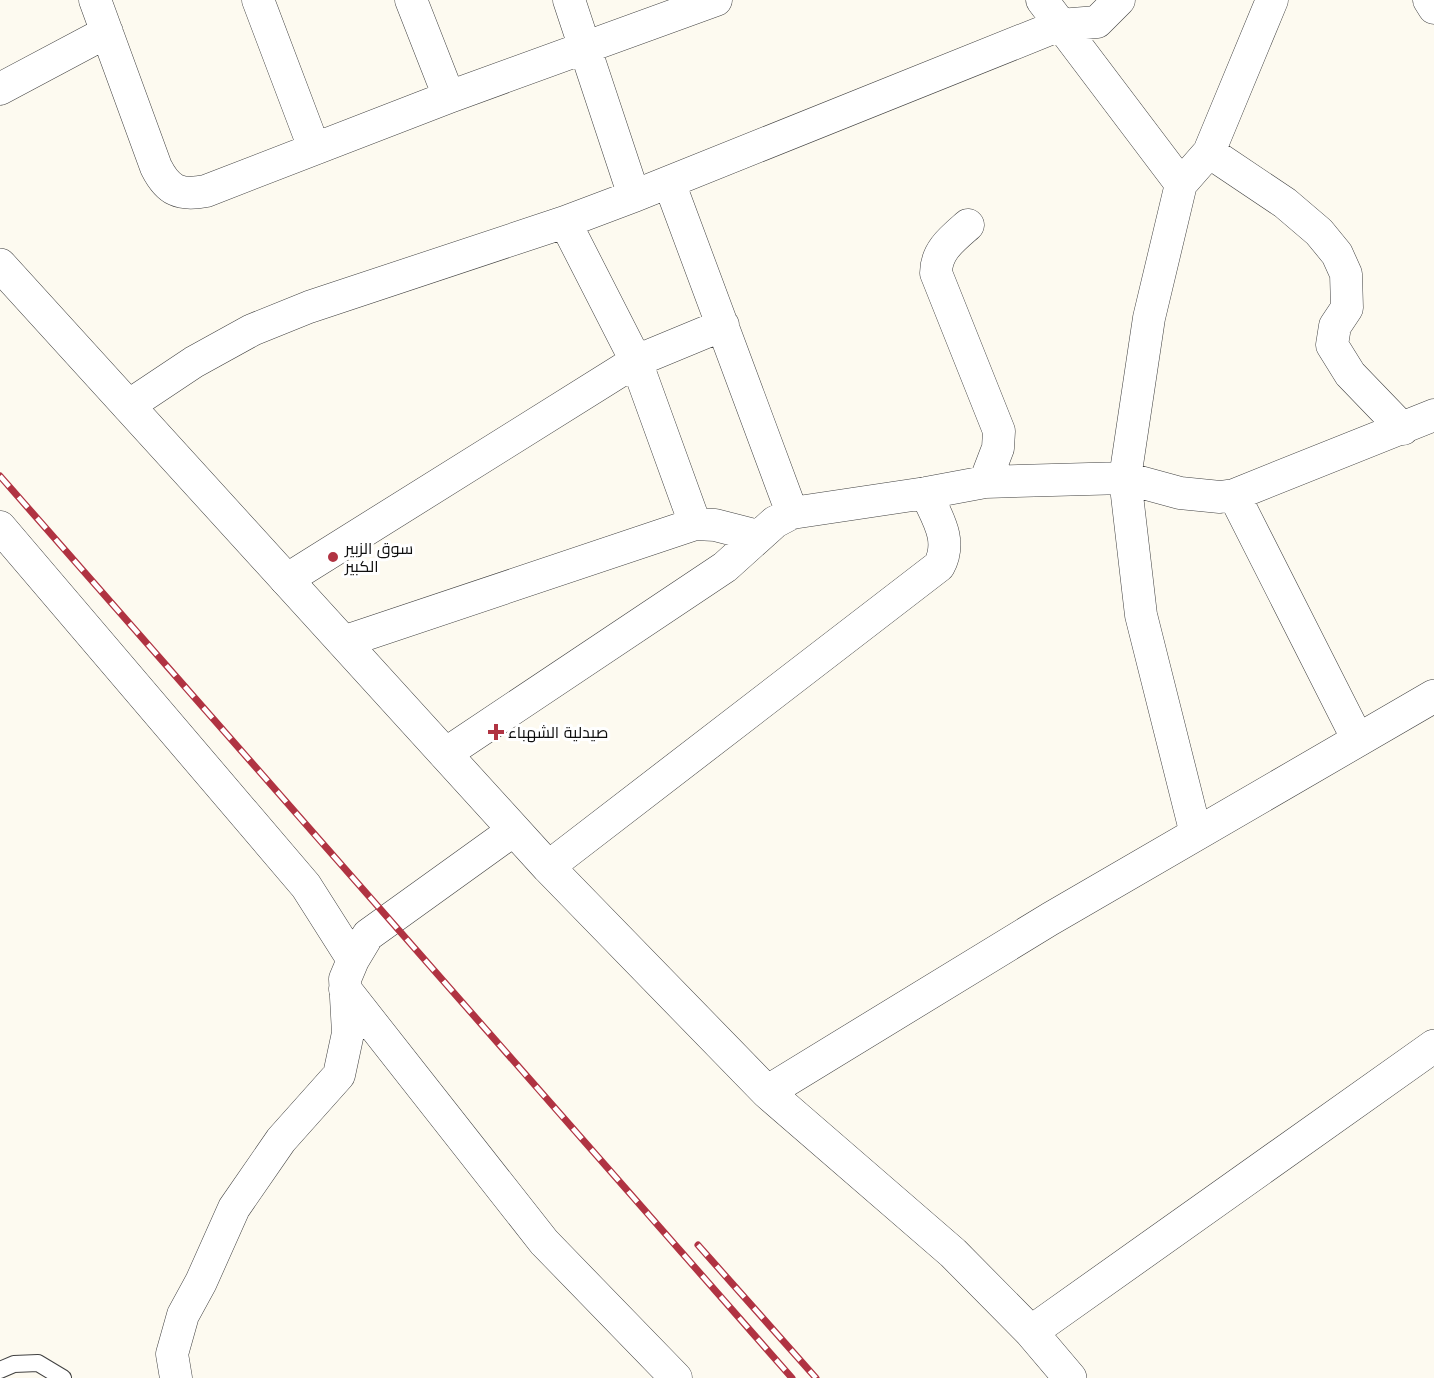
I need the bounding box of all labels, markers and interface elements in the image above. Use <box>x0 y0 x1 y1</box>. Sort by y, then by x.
place label: سوق الزبير الكبير <box>344 538 413 576</box>
marker: سوق الزبير الكبير <box>326 550 340 564</box>
place label: صيدلية الشهباء <box>508 722 608 743</box>
marker: صيدلية الشهباء <box>489 725 503 739</box>

